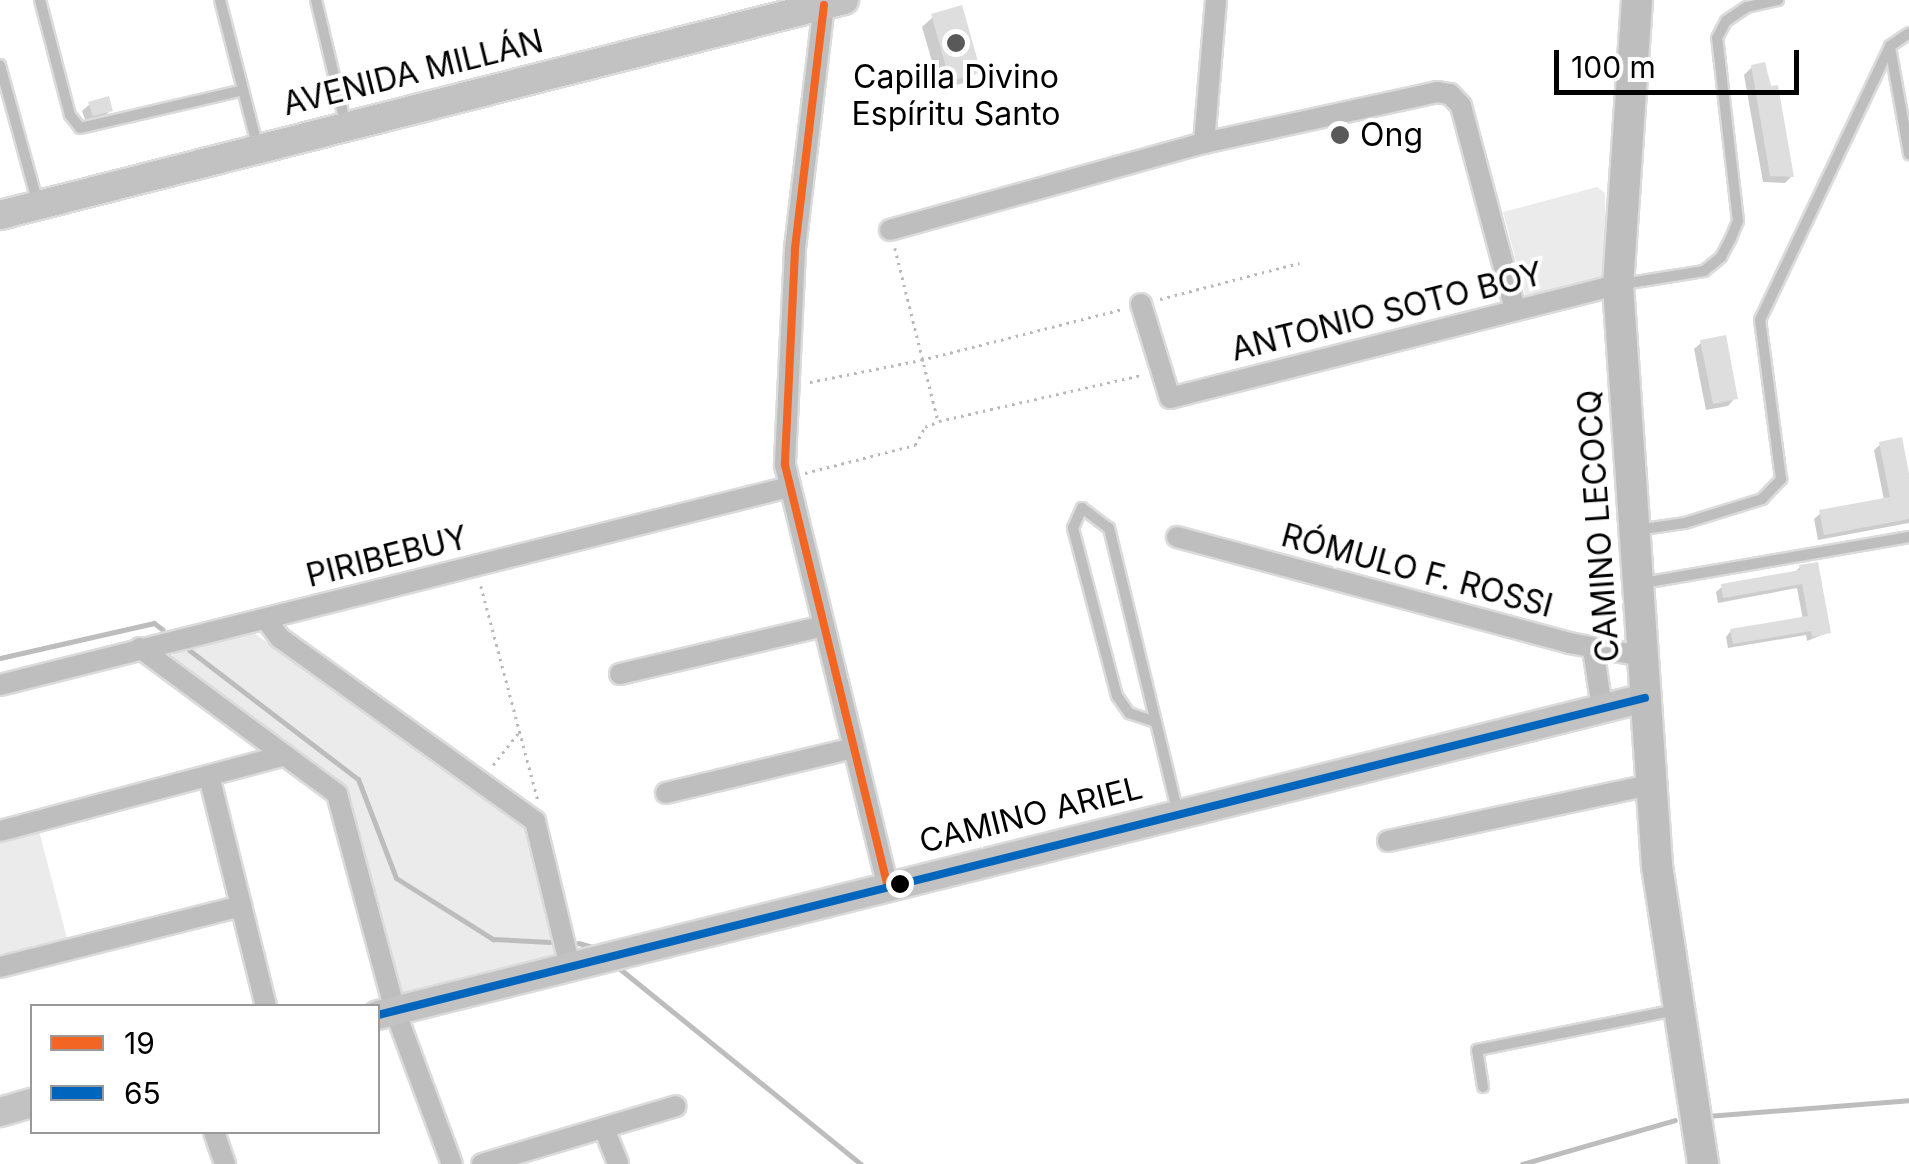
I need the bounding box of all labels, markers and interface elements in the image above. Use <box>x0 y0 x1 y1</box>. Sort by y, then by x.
street label: AVENIDA MILLÁN <box>279 22 547 124</box>
scale bar <box>1559 30 1804 92</box>
marker: Capilla Divino Espíritu Santo <box>945 32 967 54</box>
text: 100 m <box>1571 49 1656 85</box>
place label: Capilla Divino Espíritu Santo <box>852 59 1060 134</box>
place label: Ong <box>1360 116 1423 154</box>
marker: Ong <box>1329 124 1351 146</box>
street label: ANTONIO SOTO BOY <box>1227 255 1547 369</box>
street label: CAMINO LECOCQ <box>1570 389 1628 663</box>
street label: RÓMULO F. ROSSI <box>1277 516 1557 626</box>
street label: PIRIBEBUY <box>302 518 472 596</box>
street label: CAMINO ARIEL <box>915 769 1147 861</box>
unlabelled marker <box>890 874 910 894</box>
legend <box>30 1004 380 1134</box>
text: 19 <box>124 1025 155 1061</box>
text: 65 <box>124 1075 161 1111</box>

